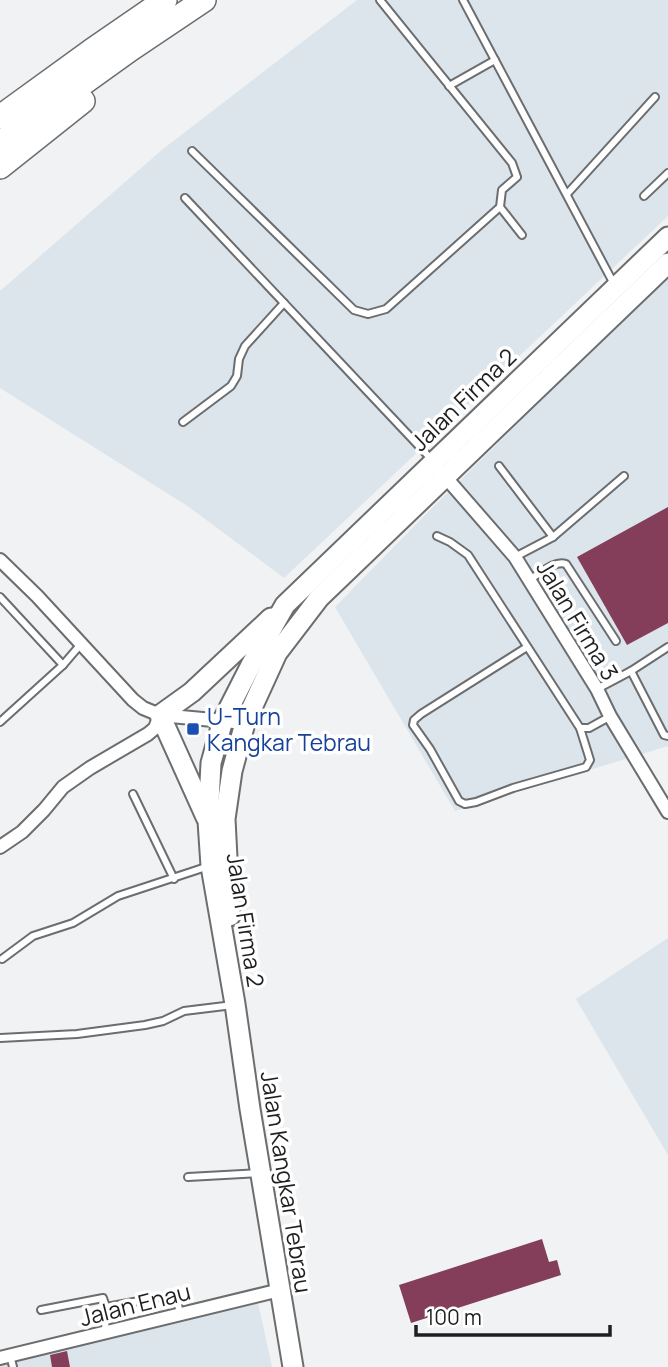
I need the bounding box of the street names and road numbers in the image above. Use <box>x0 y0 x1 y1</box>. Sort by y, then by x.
street label: Jalan Firma 2 <box>403 341 523 457</box>
street label: Jalan Firma 3 <box>530 554 626 686</box>
street label: Jalan Firma 2 <box>220 851 272 989</box>
street label: Jalan Kangkar Tebrau <box>254 1069 320 1295</box>
street label: Jalan Enau <box>76 1275 194 1333</box>

